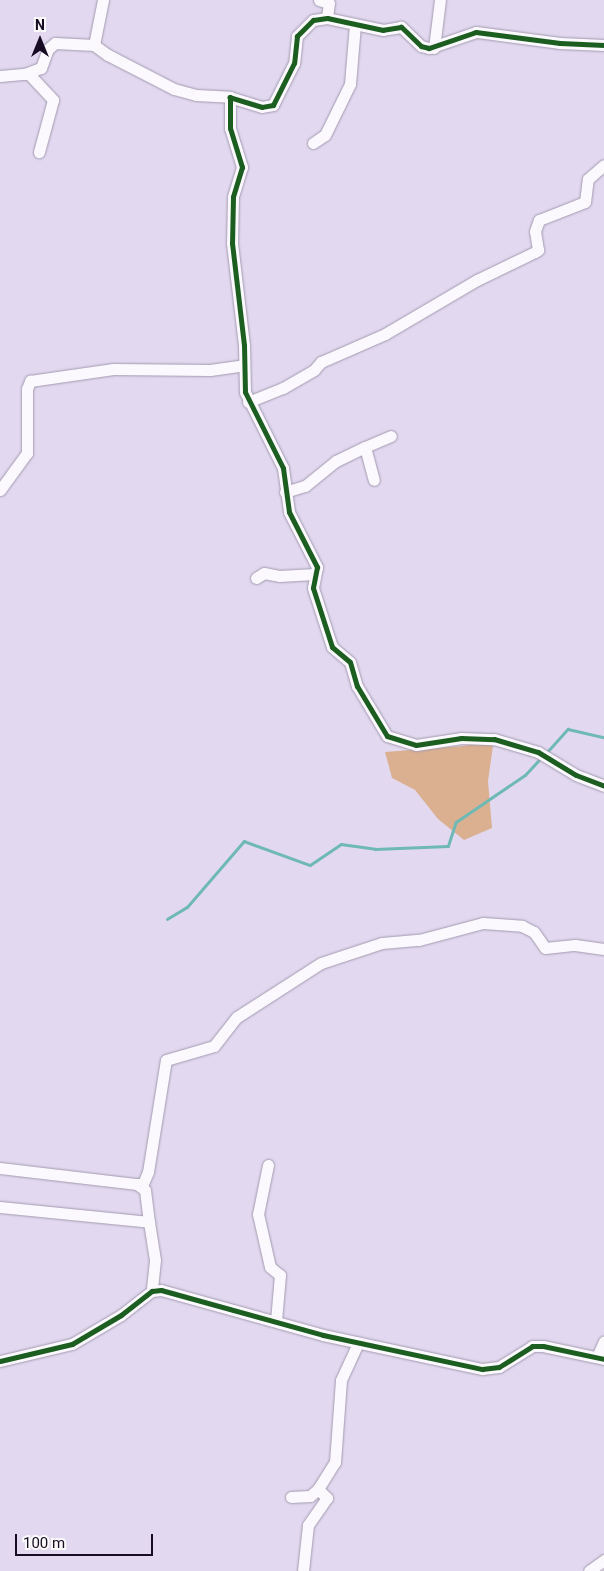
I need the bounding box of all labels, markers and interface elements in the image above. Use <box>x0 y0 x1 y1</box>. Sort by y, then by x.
north arrow <box>15 15 65 65</box>
text: N <box>35 17 45 33</box>
scale bar <box>18 1524 155 1556</box>
text: 100 m <box>23 1534 65 1552</box>

